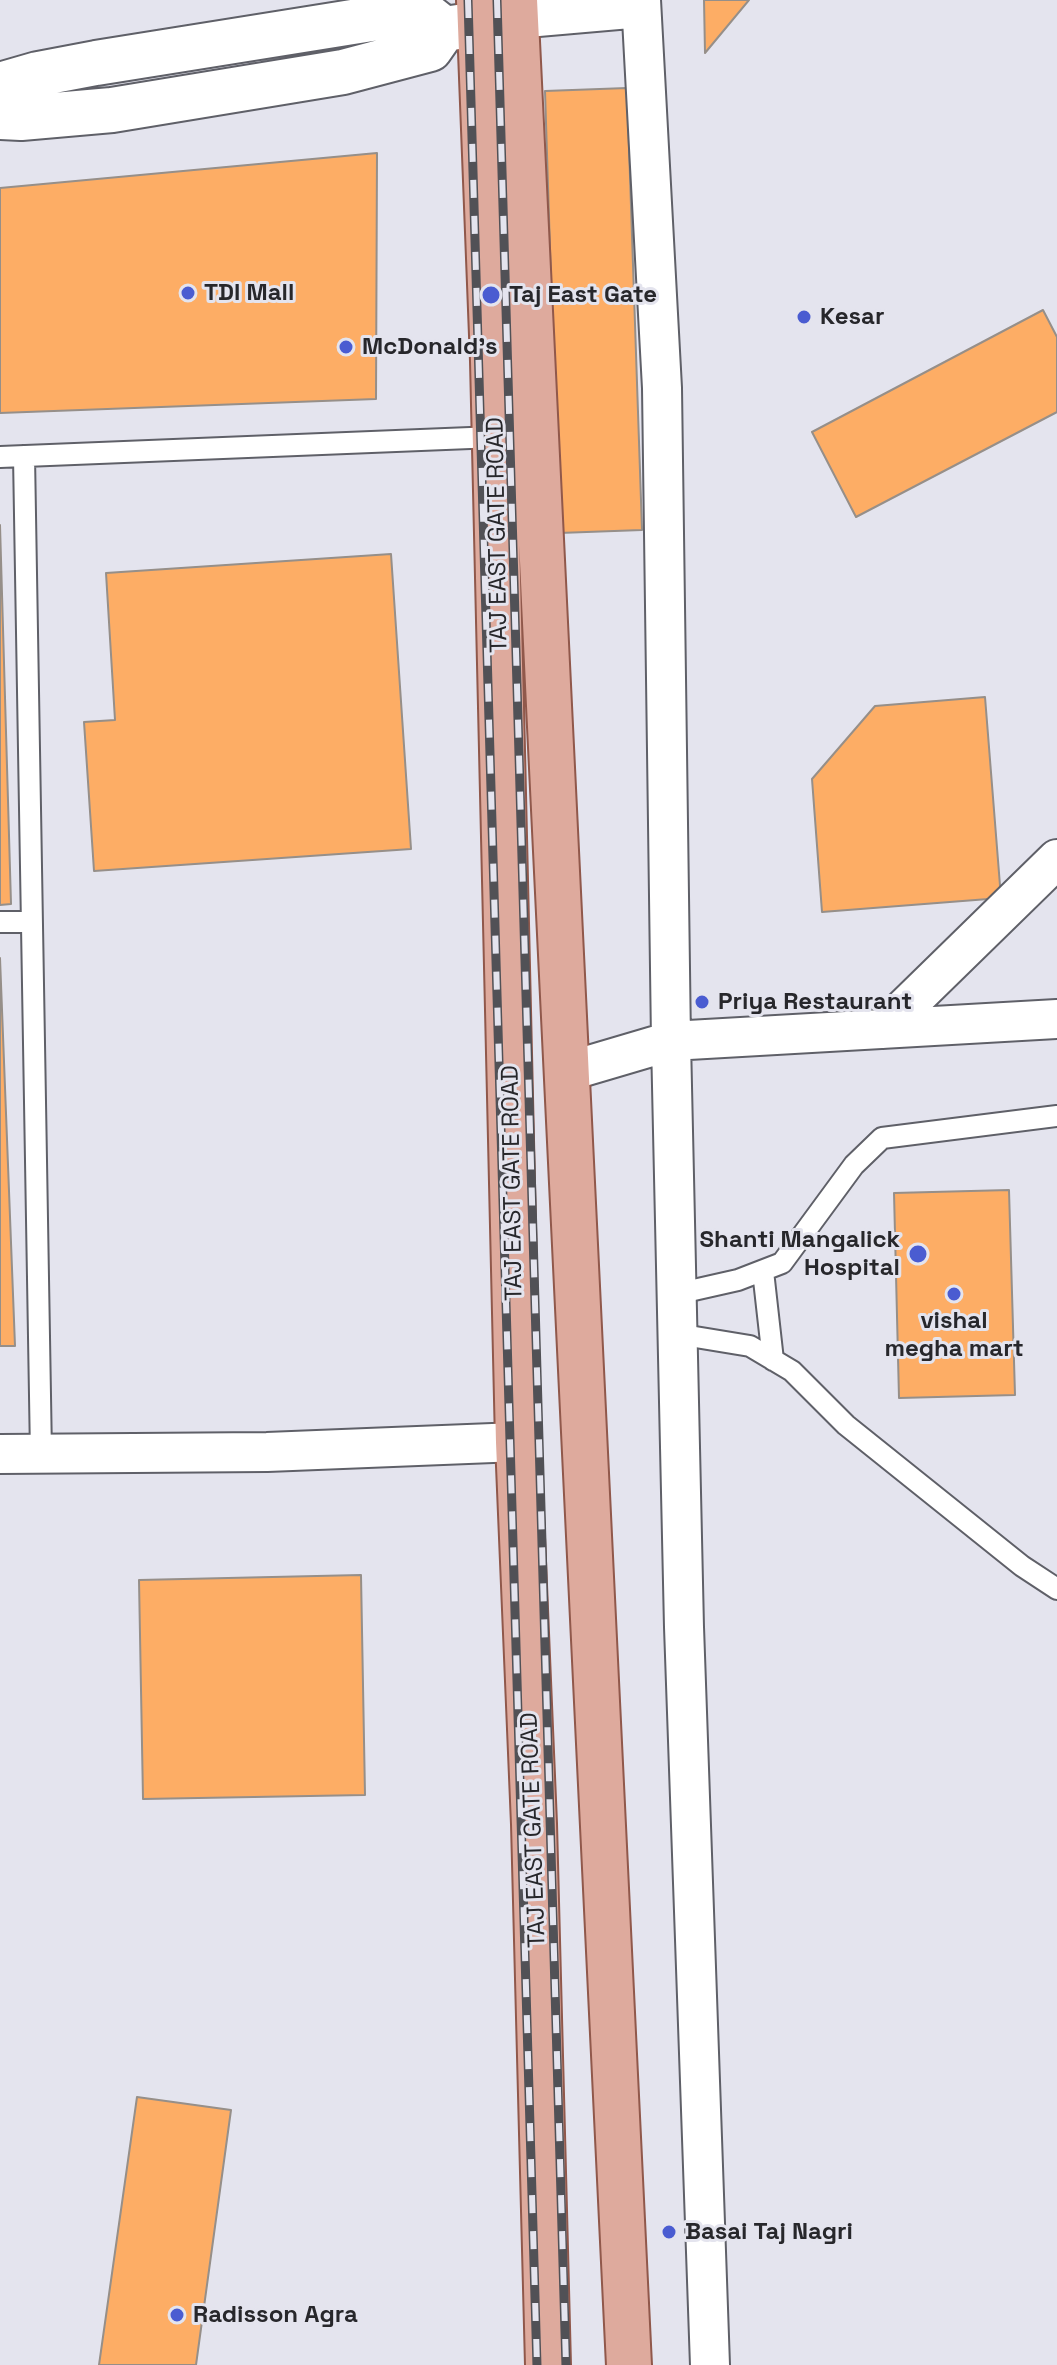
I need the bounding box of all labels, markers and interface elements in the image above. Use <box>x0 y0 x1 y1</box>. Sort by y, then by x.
place label: TDI Mall <box>204 279 294 307</box>
place label: Taj East Gate <box>509 281 657 309</box>
marker: TDI Mall <box>179 284 197 302</box>
marker: Taj East Gate <box>480 284 502 306</box>
place label: Kesar <box>820 303 884 331</box>
marker: Kesar <box>795 308 813 326</box>
place label: McDonald's <box>362 333 498 361</box>
marker: McDonald's <box>337 338 355 356</box>
street label: TAJ EAST GATE ROAD <box>482 417 514 653</box>
place label: Priya Restaurant <box>718 988 912 1016</box>
marker: Priya Restaurant <box>693 993 711 1011</box>
street label: TAJ EAST GATE ROAD <box>497 1065 529 1301</box>
place label: Shanti Mangalick Hospital <box>700 1226 900 1282</box>
marker: Shanti Mangalick Hospital <box>907 1243 929 1265</box>
marker: vishal megha mart <box>945 1285 963 1303</box>
place label: vishal megha mart <box>884 1307 1024 1363</box>
street label: TAJ EAST GATE ROAD <box>515 1712 553 1948</box>
place label: Basai Taj Nagri <box>685 2218 853 2246</box>
marker: Basai Taj Nagri <box>660 2223 678 2241</box>
place label: Radisson Agra <box>193 2301 358 2329</box>
marker: Radisson Agra <box>168 2306 186 2324</box>

